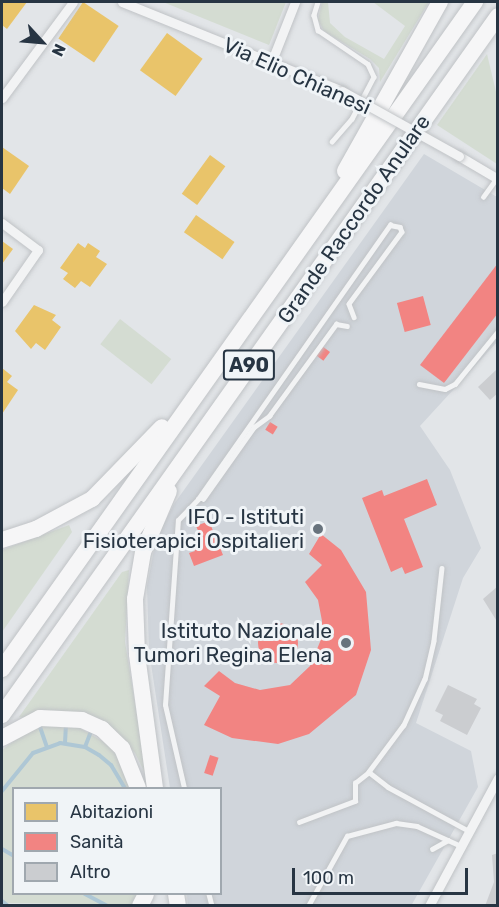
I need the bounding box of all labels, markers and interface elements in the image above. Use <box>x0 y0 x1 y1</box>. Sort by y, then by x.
north arrow <box>12 12 72 72</box>
street label: Via Elio Chianesi <box>219 32 375 120</box>
text: N <box>48 41 70 59</box>
street label: Grande Raccordo Anulare <box>272 110 436 328</box>
road number: A90 <box>222 348 276 382</box>
place label: IFO - Istituti Fisioterapici Ospitalieri <box>83 504 304 554</box>
marker: IFO - Istituti Fisioterapici Ospitalieri <box>309 520 327 538</box>
place label: Istituto Nazionale Tumori Regina Elena <box>134 618 332 668</box>
marker: Istituto Nazionale Tumori Regina Elena <box>337 634 355 652</box>
legend <box>12 787 222 895</box>
text: Abitazioni <box>70 801 153 823</box>
text: Sanità <box>70 831 123 853</box>
scale bar <box>295 856 470 894</box>
text: Altro <box>70 861 110 883</box>
text: 100 m <box>303 867 354 889</box>

